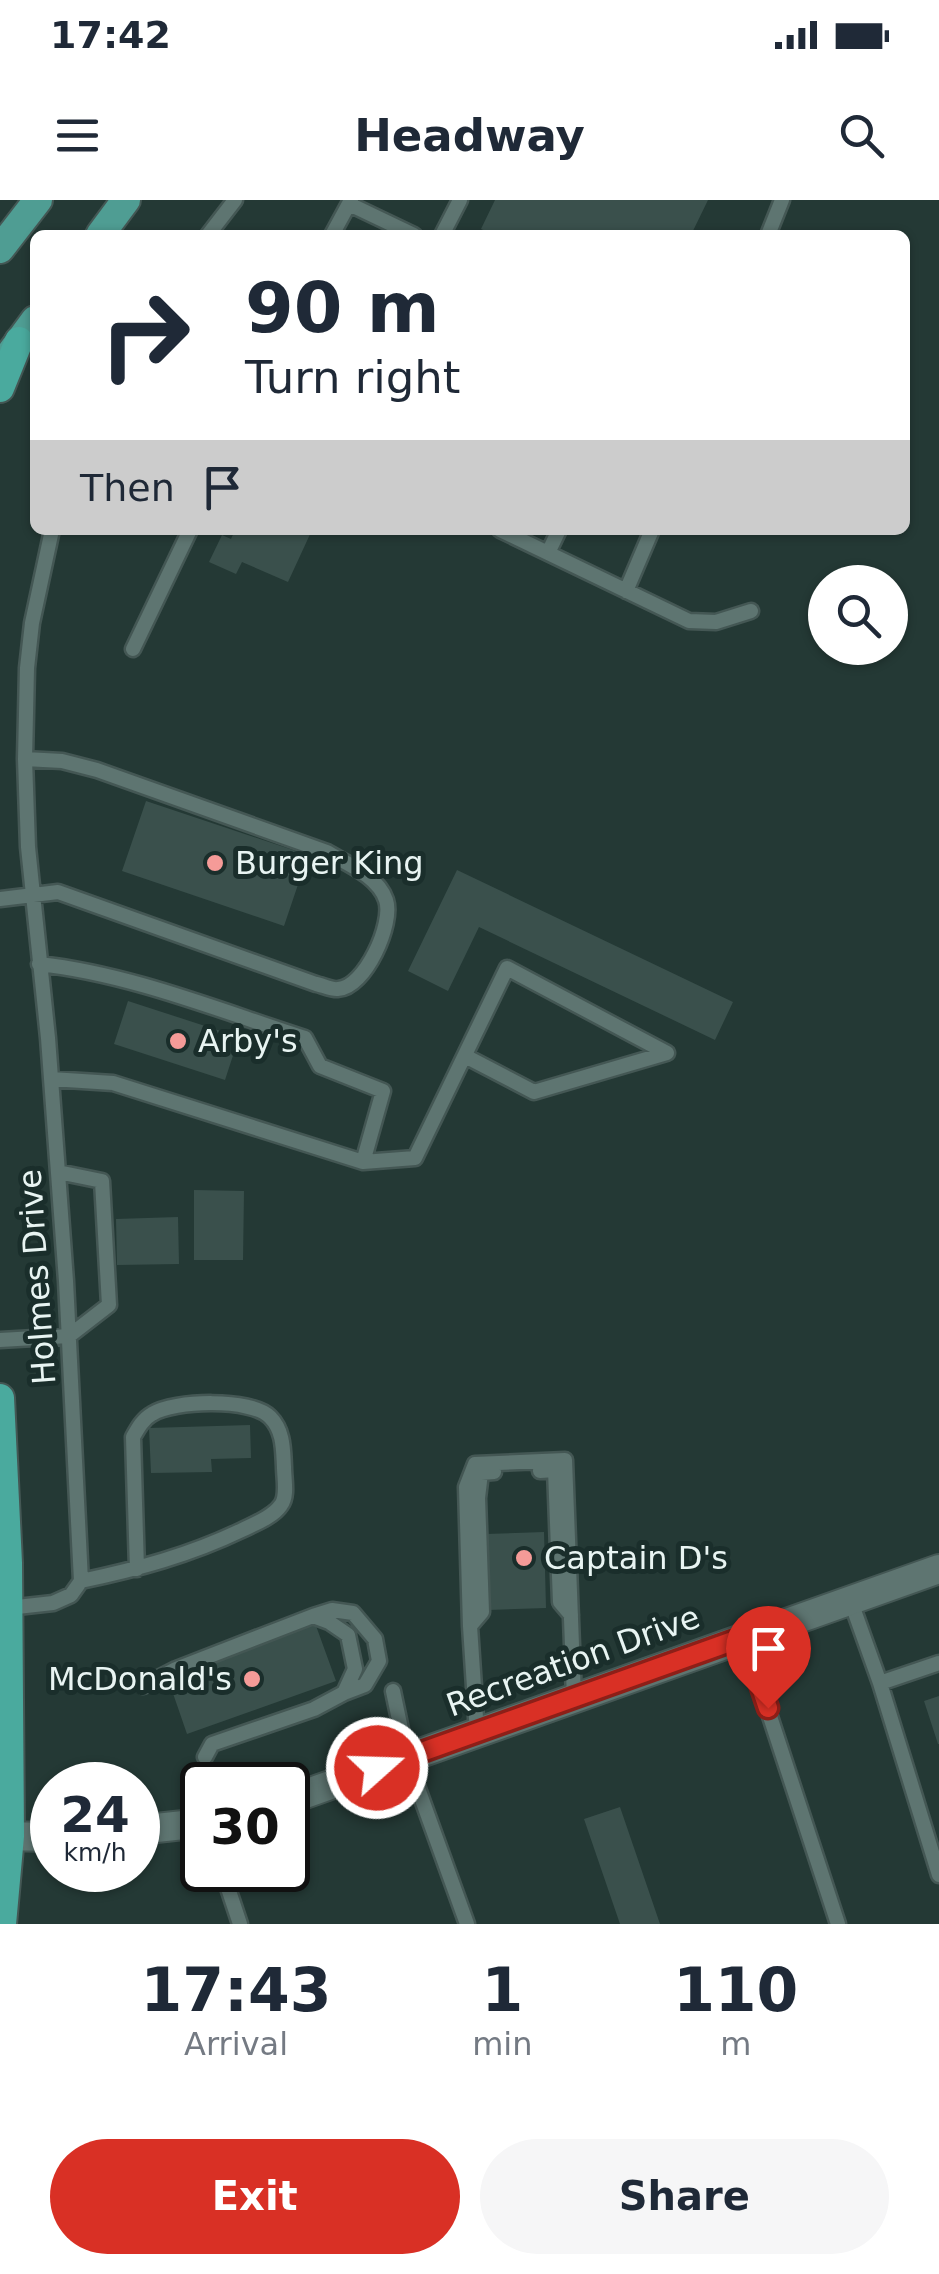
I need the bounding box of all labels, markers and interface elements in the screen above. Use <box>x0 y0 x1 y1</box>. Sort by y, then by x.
text: 17:42 <box>50 13 171 57</box>
icon: menu <box>50 108 105 163</box>
icon: search <box>834 108 889 163</box>
text: Headway <box>354 109 585 162</box>
text: 90 m <box>245 267 440 349</box>
icon: right <box>80 270 210 400</box>
text: Turn right <box>245 351 460 404</box>
icon: arrive <box>195 460 250 515</box>
text: Then <box>80 466 175 510</box>
map controls <box>808 565 908 665</box>
button: search <box>808 565 908 665</box>
place label: Burger King <box>235 844 424 882</box>
marker: Burger King <box>204 852 226 874</box>
place label: Arby's <box>198 1022 298 1060</box>
marker: Arby's <box>167 1030 189 1052</box>
street label: Holmes Drive <box>11 1168 63 1386</box>
place label: Captain D's <box>544 1539 728 1577</box>
marker: Captain D's <box>513 1547 535 1569</box>
street label: Recreation Drive <box>441 1598 705 1724</box>
pin <box>726 1606 811 1709</box>
icon: arrive <box>741 1621 796 1676</box>
place label: McDonald's <box>48 1660 232 1698</box>
marker: McDonald's <box>241 1668 263 1690</box>
position arrow <box>325 1716 429 1820</box>
speed limit sign: 30 <box>180 1762 310 1892</box>
text: 24 <box>60 1786 130 1844</box>
text: km/h <box>63 1838 127 1867</box>
text: 17:43 <box>141 1955 332 2025</box>
text: 1 <box>481 1955 523 2025</box>
text: 110 <box>673 1955 798 2025</box>
text: Arrival <box>184 2025 288 2063</box>
text: min <box>472 2025 533 2063</box>
text: m <box>720 2025 751 2063</box>
button: Exit <box>50 2139 460 2254</box>
button: Share <box>480 2139 889 2254</box>

